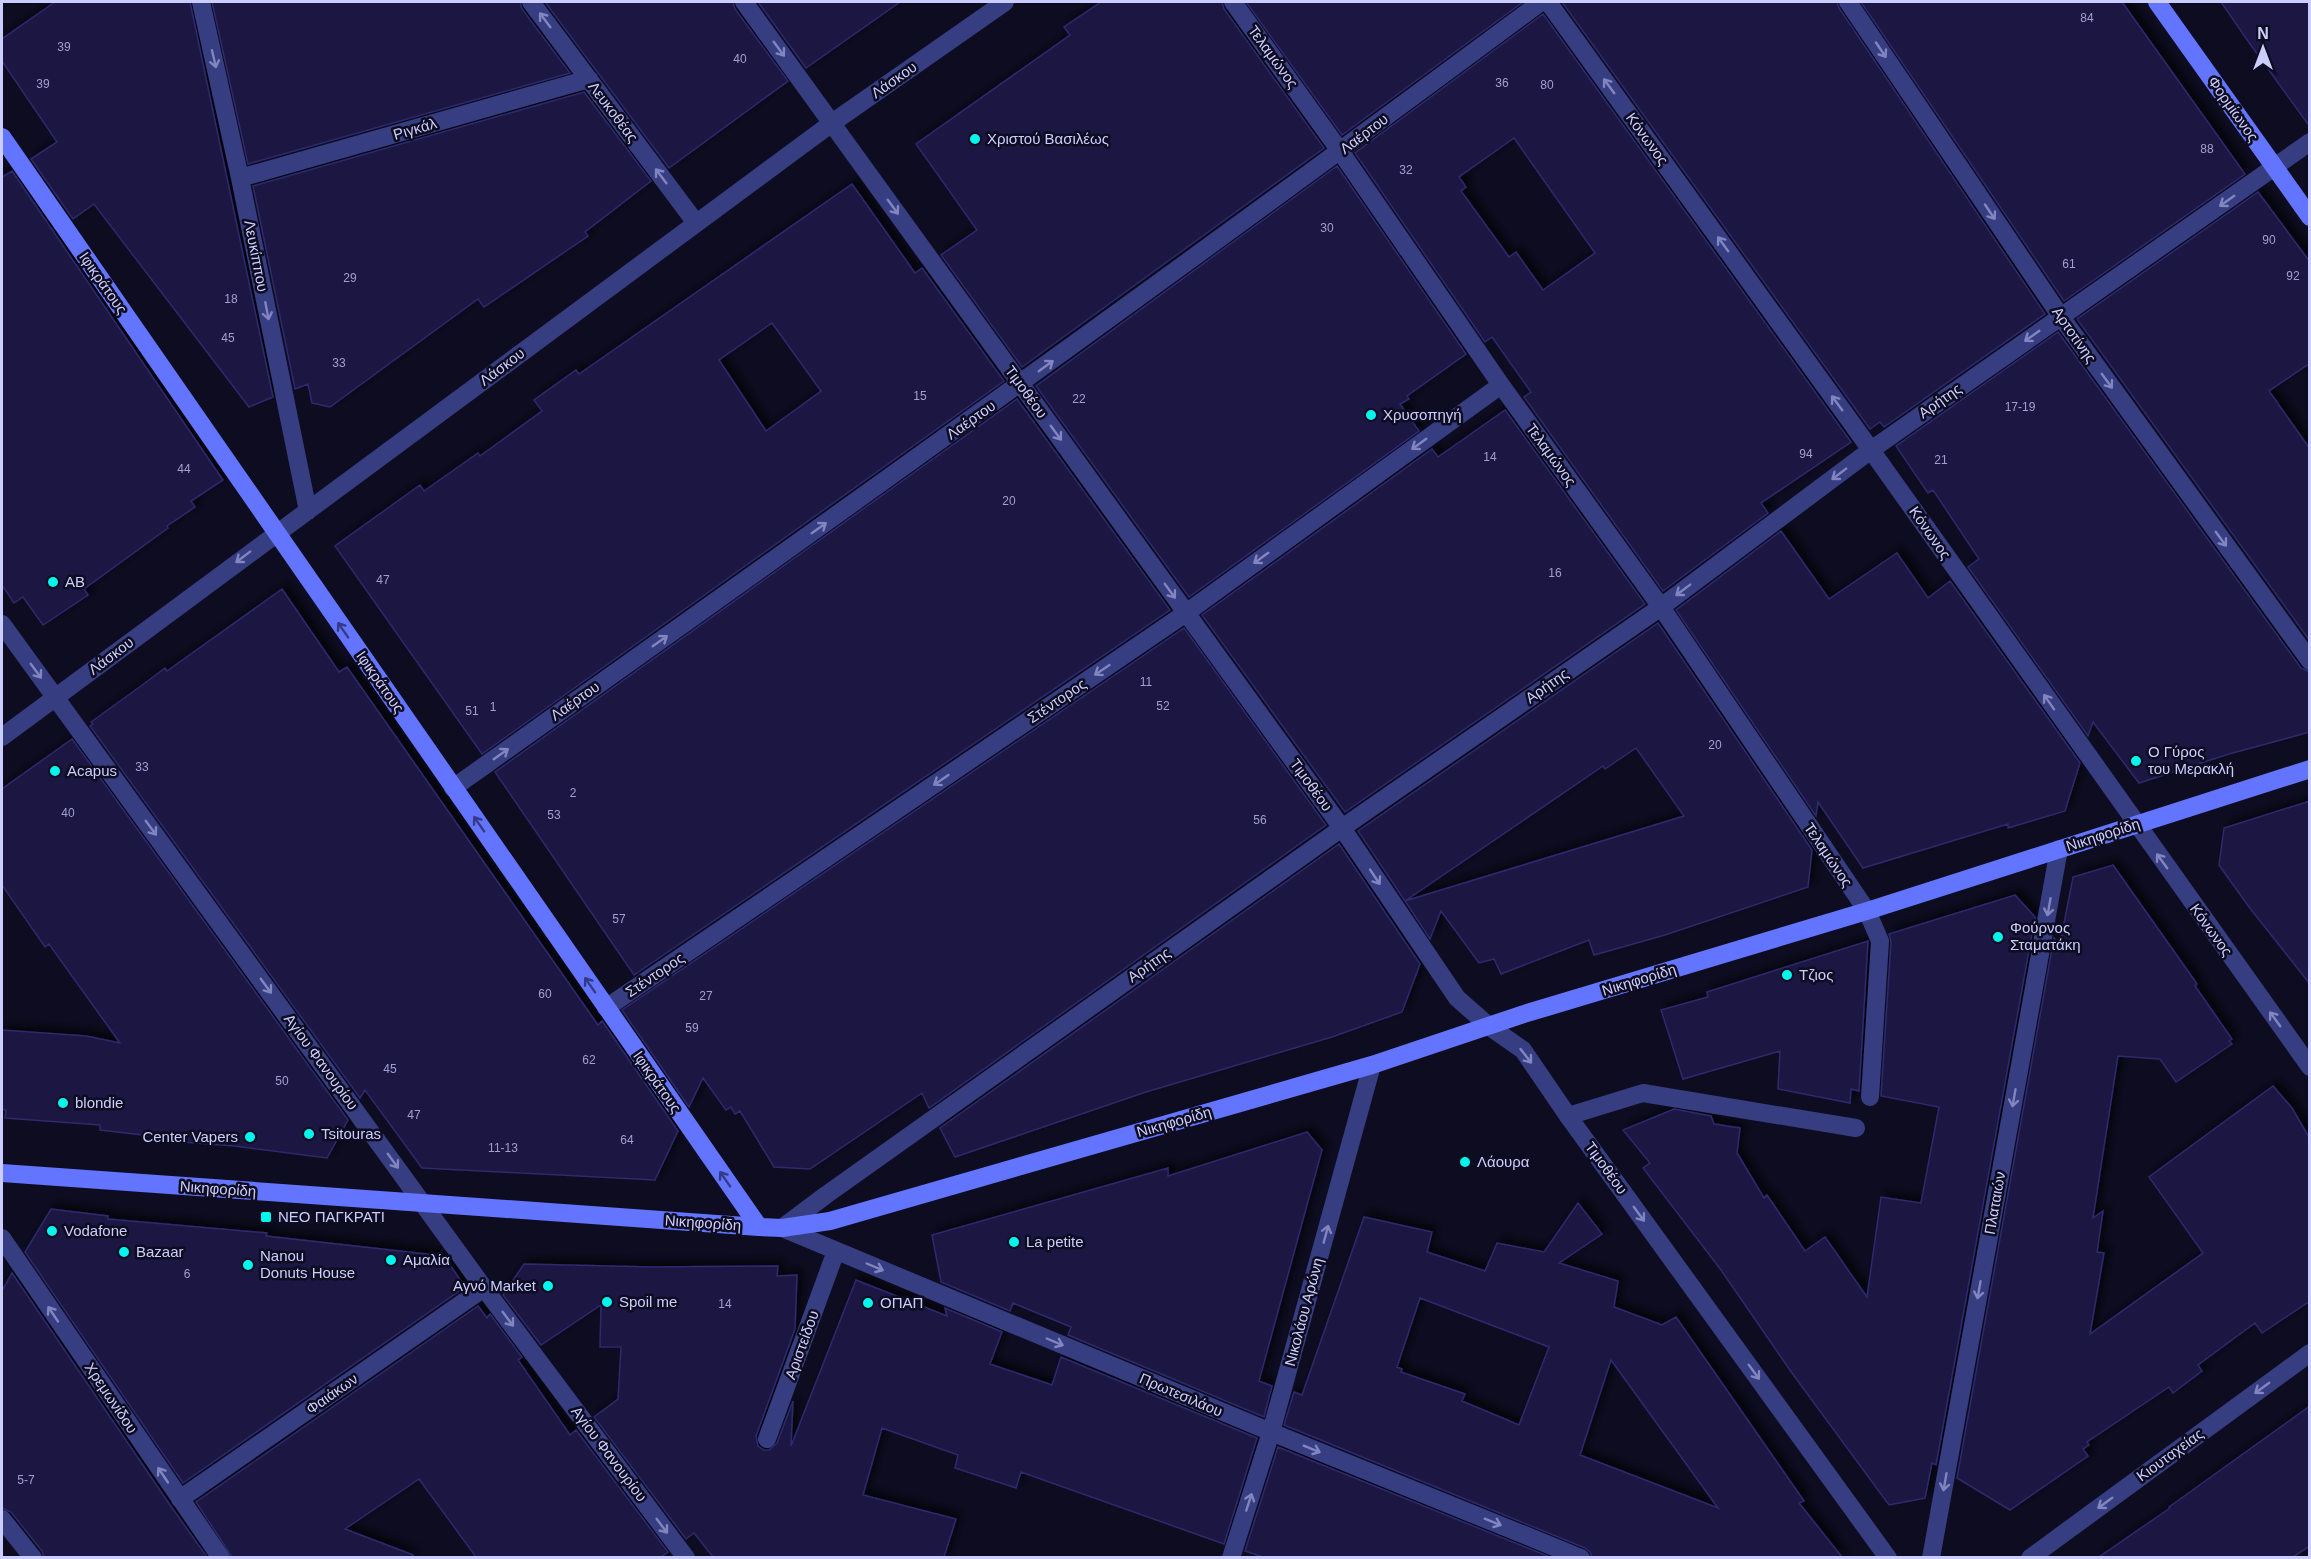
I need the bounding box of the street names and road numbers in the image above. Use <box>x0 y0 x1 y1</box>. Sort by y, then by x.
street label: Τελαμώνος <box>1245 22 1302 91</box>
street label: Λάσκου <box>868 58 920 101</box>
street label: Φορμίωνος <box>2205 73 2262 145</box>
street label: Λευκοθέας <box>585 78 642 145</box>
street label: Κόνωνος <box>1623 109 1672 168</box>
street label: Λαέρτου <box>1336 110 1391 157</box>
street label: Ριγκάλ <box>391 114 439 143</box>
street label: Λευκίππου <box>241 219 272 293</box>
street label: Ιφικράτους <box>76 249 131 317</box>
street label: Αρτοτίνης <box>2049 303 2100 366</box>
street label: Λάσκου <box>476 344 528 389</box>
street label: Τιμοθέου <box>1002 362 1051 421</box>
street label: Αρήτης <box>1915 380 1964 421</box>
street label: Λαέρτου <box>943 397 999 443</box>
street label: Τελαμώνος <box>1523 420 1580 489</box>
street label: Κόνωνος <box>1906 503 1955 562</box>
street label: Λάσκου <box>85 633 137 678</box>
street label: Ιφικράτους <box>353 648 408 716</box>
street label: Αρήτης <box>1522 665 1571 706</box>
street label: Στέντορος <box>1024 675 1089 726</box>
street label: Λαέρτου <box>547 678 603 724</box>
street label: Τιμοθέου <box>1287 755 1336 814</box>
street label: Νικηφορίδη <box>2064 815 2142 854</box>
street label: Τελαμώνος <box>1801 819 1856 890</box>
street label: Κόνωνος <box>2187 900 2236 959</box>
street label: Αρήτης <box>1124 944 1173 985</box>
street label: Στέντορος <box>622 949 687 1000</box>
street label: Νικηφορίδη <box>1600 960 1678 999</box>
street label: Αγίου Φανουρίου <box>281 1010 362 1113</box>
street label: Ιφικράτους <box>630 1048 685 1116</box>
street label: Νικηφορίδη <box>1135 1103 1213 1140</box>
street label: Τιμοθέου <box>1582 1138 1631 1197</box>
street label: Πλαταιών <box>1981 1170 2008 1236</box>
street label: Νικηφορίδη <box>179 1177 257 1200</box>
street label: Νικηφορίδη <box>664 1211 742 1234</box>
street label: Νικολάου Αρώνη <box>1281 1256 1326 1368</box>
street label: Αριστείδου <box>781 1308 822 1382</box>
street label: Χρεμωνίδου <box>82 1359 141 1436</box>
street label: Πρωτεσιλάου <box>1137 1369 1225 1420</box>
street label: Φαιάκων <box>303 1370 361 1418</box>
street label: Αγίου Φανουρίου <box>568 1403 651 1504</box>
street label: Κιουταχείας <box>2133 1425 2206 1484</box>

